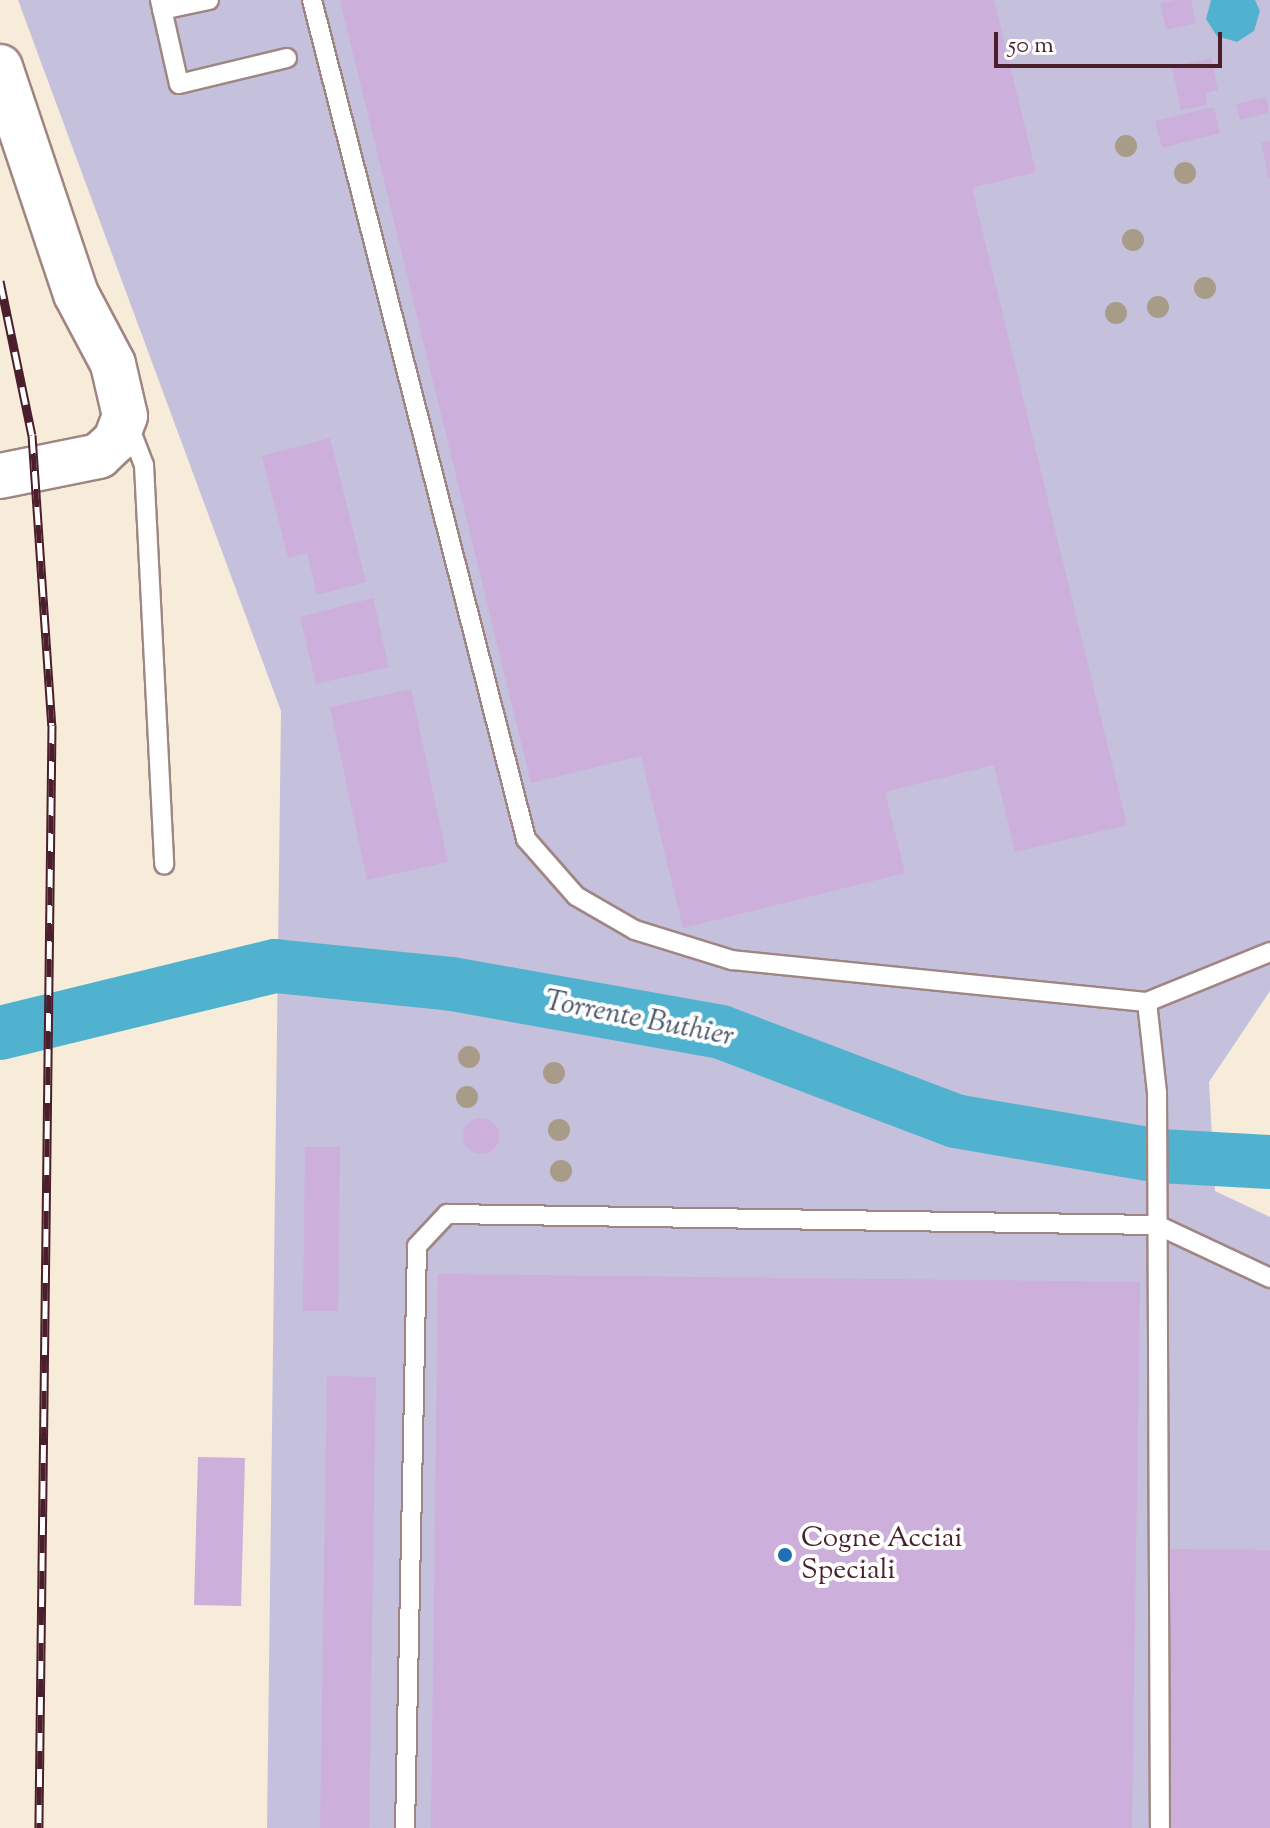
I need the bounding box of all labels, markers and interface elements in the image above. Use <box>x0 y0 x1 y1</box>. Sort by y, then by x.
scale bar <box>998 16 1226 66</box>
text: 50 m <box>1008 29 1054 63</box>
water label: Torrente Buthier <box>541 984 737 1056</box>
place label: Cogne Acciai Speciali <box>801 1522 963 1588</box>
marker: Cogne Acciai Speciali <box>776 1546 794 1564</box>

